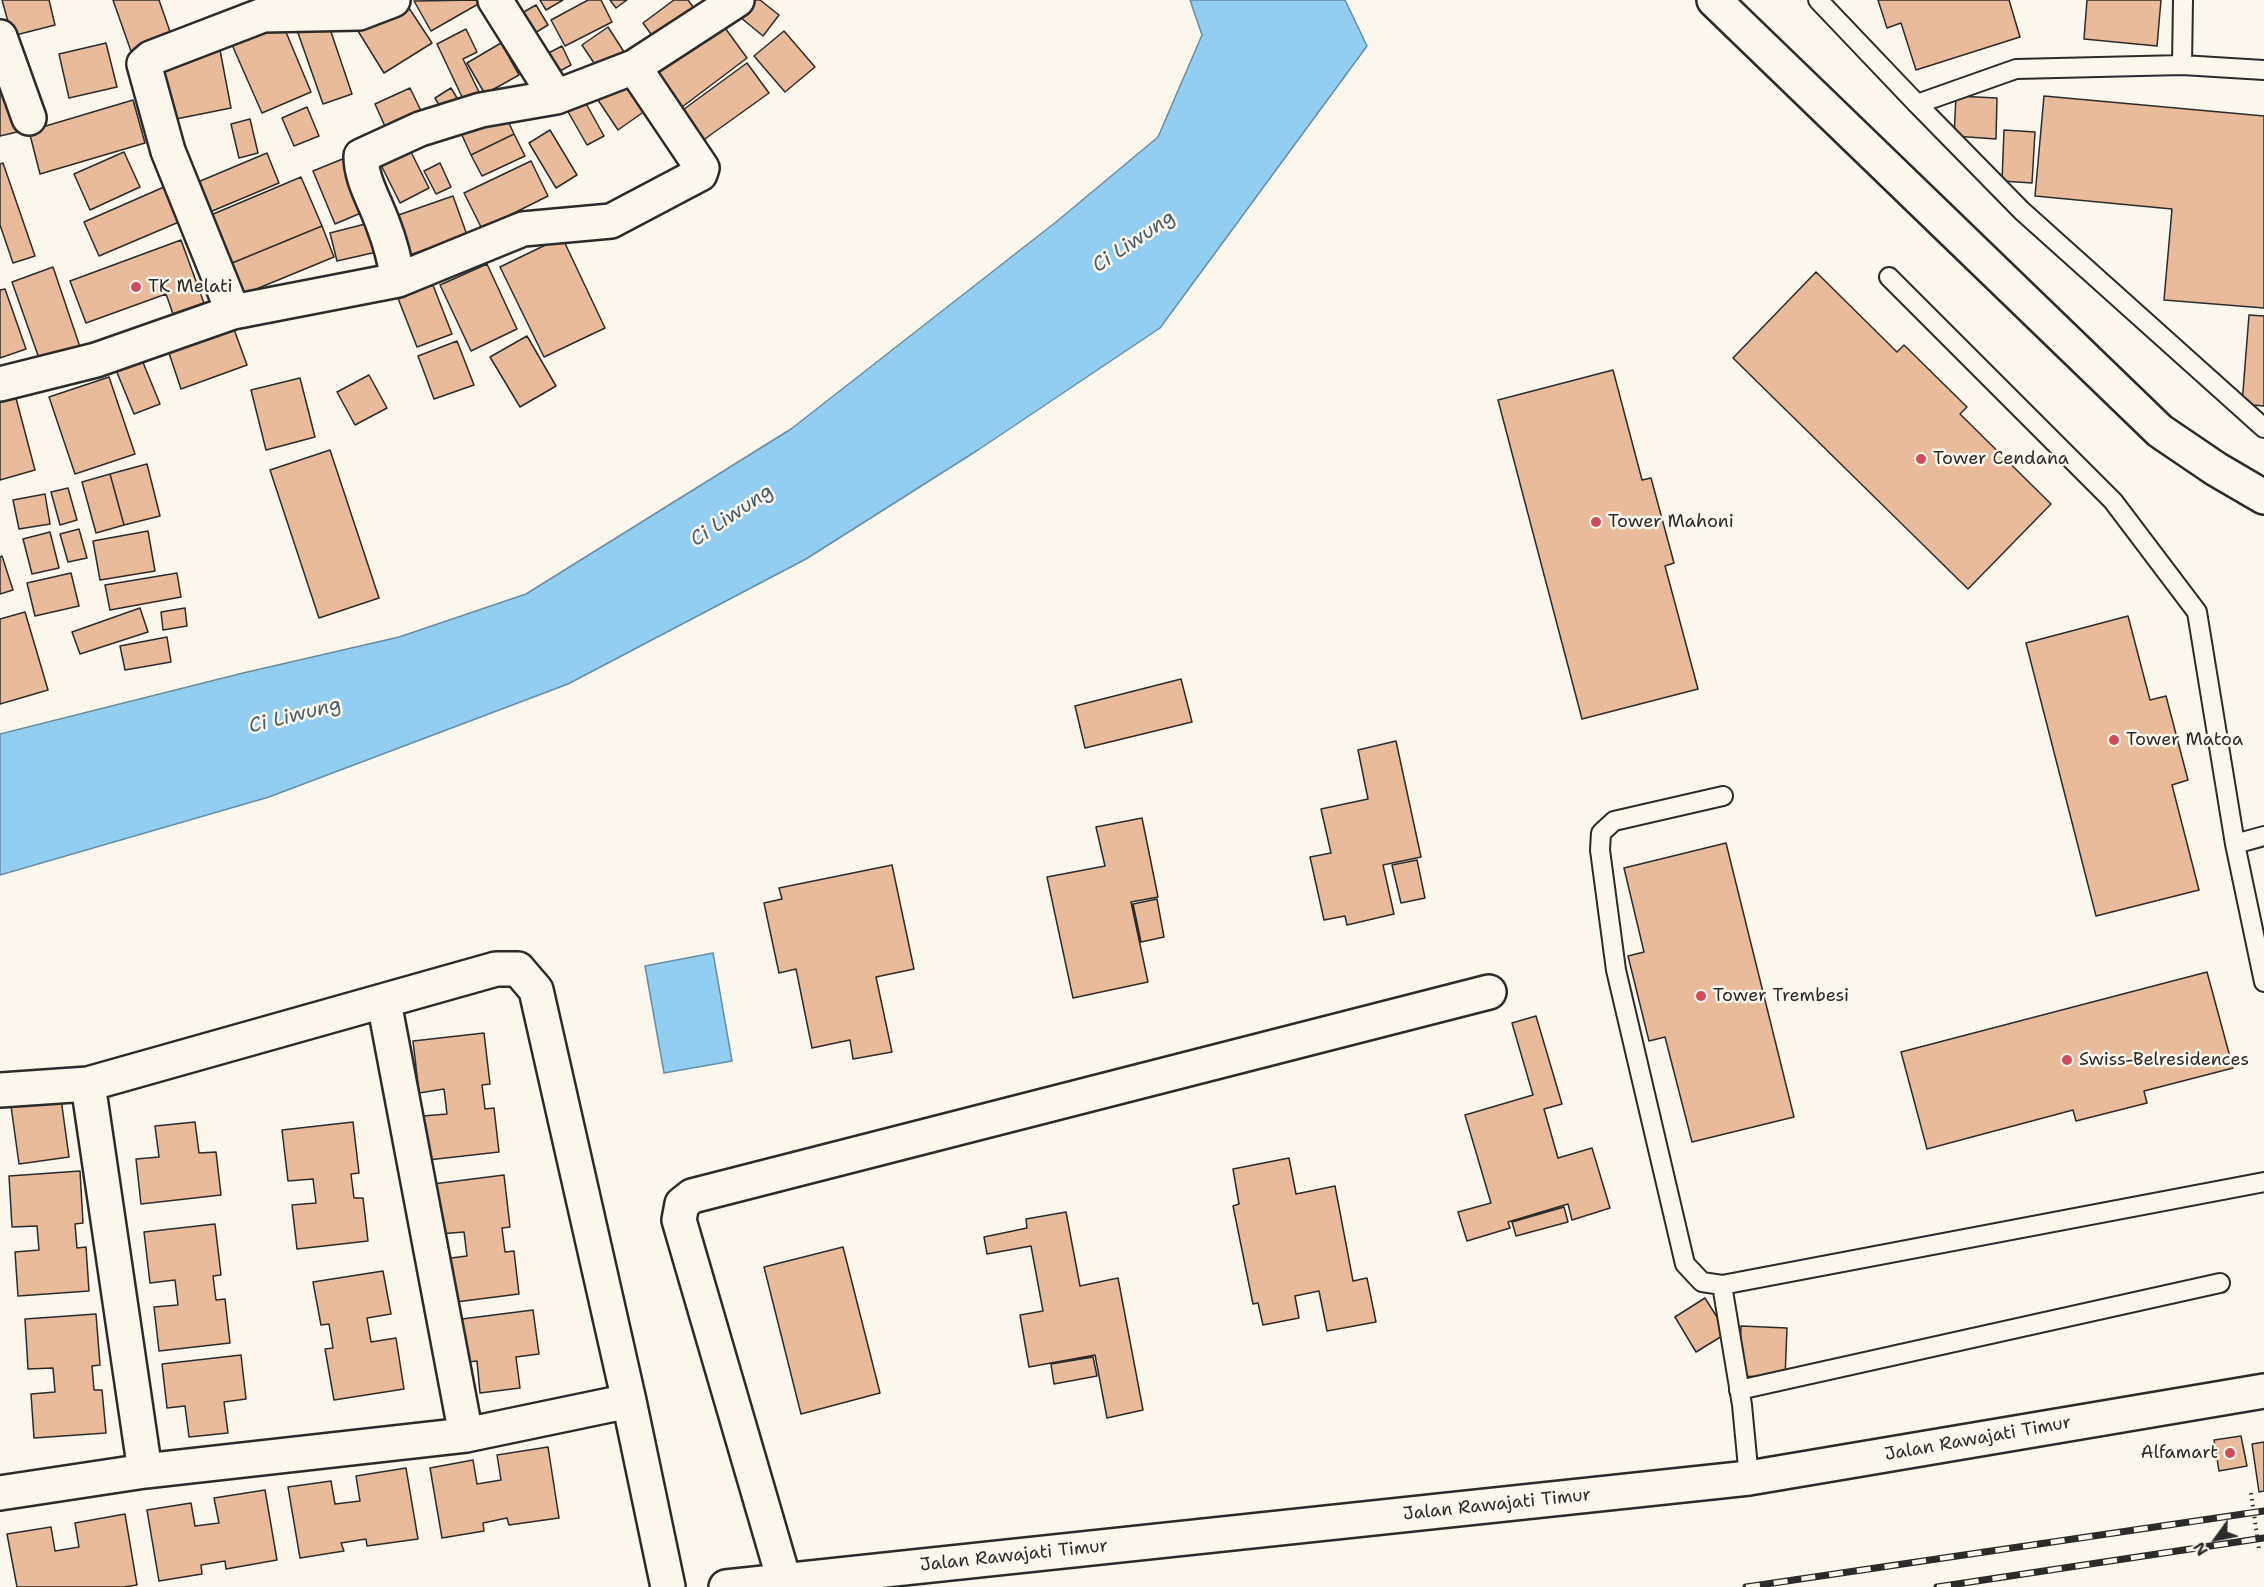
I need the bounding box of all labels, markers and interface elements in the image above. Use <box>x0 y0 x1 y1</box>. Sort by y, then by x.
water label: Ci Liwung <box>1088 206 1180 278</box>
place label: TK Melati <box>148 276 233 298</box>
marker: TK Melati <box>129 280 143 294</box>
place label: Tower Cendana <box>1933 448 2069 470</box>
marker: Tower Cendana <box>1914 452 1928 466</box>
water label: Ci Liwung <box>686 480 778 552</box>
place label: Tower Mahoni <box>1608 511 1734 533</box>
marker: Tower Mahoni <box>1589 515 1603 529</box>
water label: Ci Liwung <box>246 693 344 739</box>
place label: Tower Matoa <box>2126 729 2243 751</box>
marker: Tower Matoa <box>2107 733 2121 747</box>
place label: Tower Trembesi <box>1713 985 1849 1007</box>
marker: Tower Trembesi <box>1694 989 1708 1003</box>
place label: Swiss-Belresidences <box>2079 1049 2249 1071</box>
marker: Swiss-Belresidences <box>2060 1053 2074 1067</box>
street label: Jalan Rawajati Timur <box>1883 1412 2073 1466</box>
place label: Alfamart <box>2141 1442 2218 1464</box>
marker: Alfamart <box>2223 1446 2237 1460</box>
street label: Jalan Rawajati Timur <box>1402 1484 1592 1526</box>
north arrow <box>2186 1509 2246 1569</box>
street label: Jalan Rawajati Timur <box>919 1535 1109 1577</box>
text: N <box>2188 1538 2213 1560</box>

